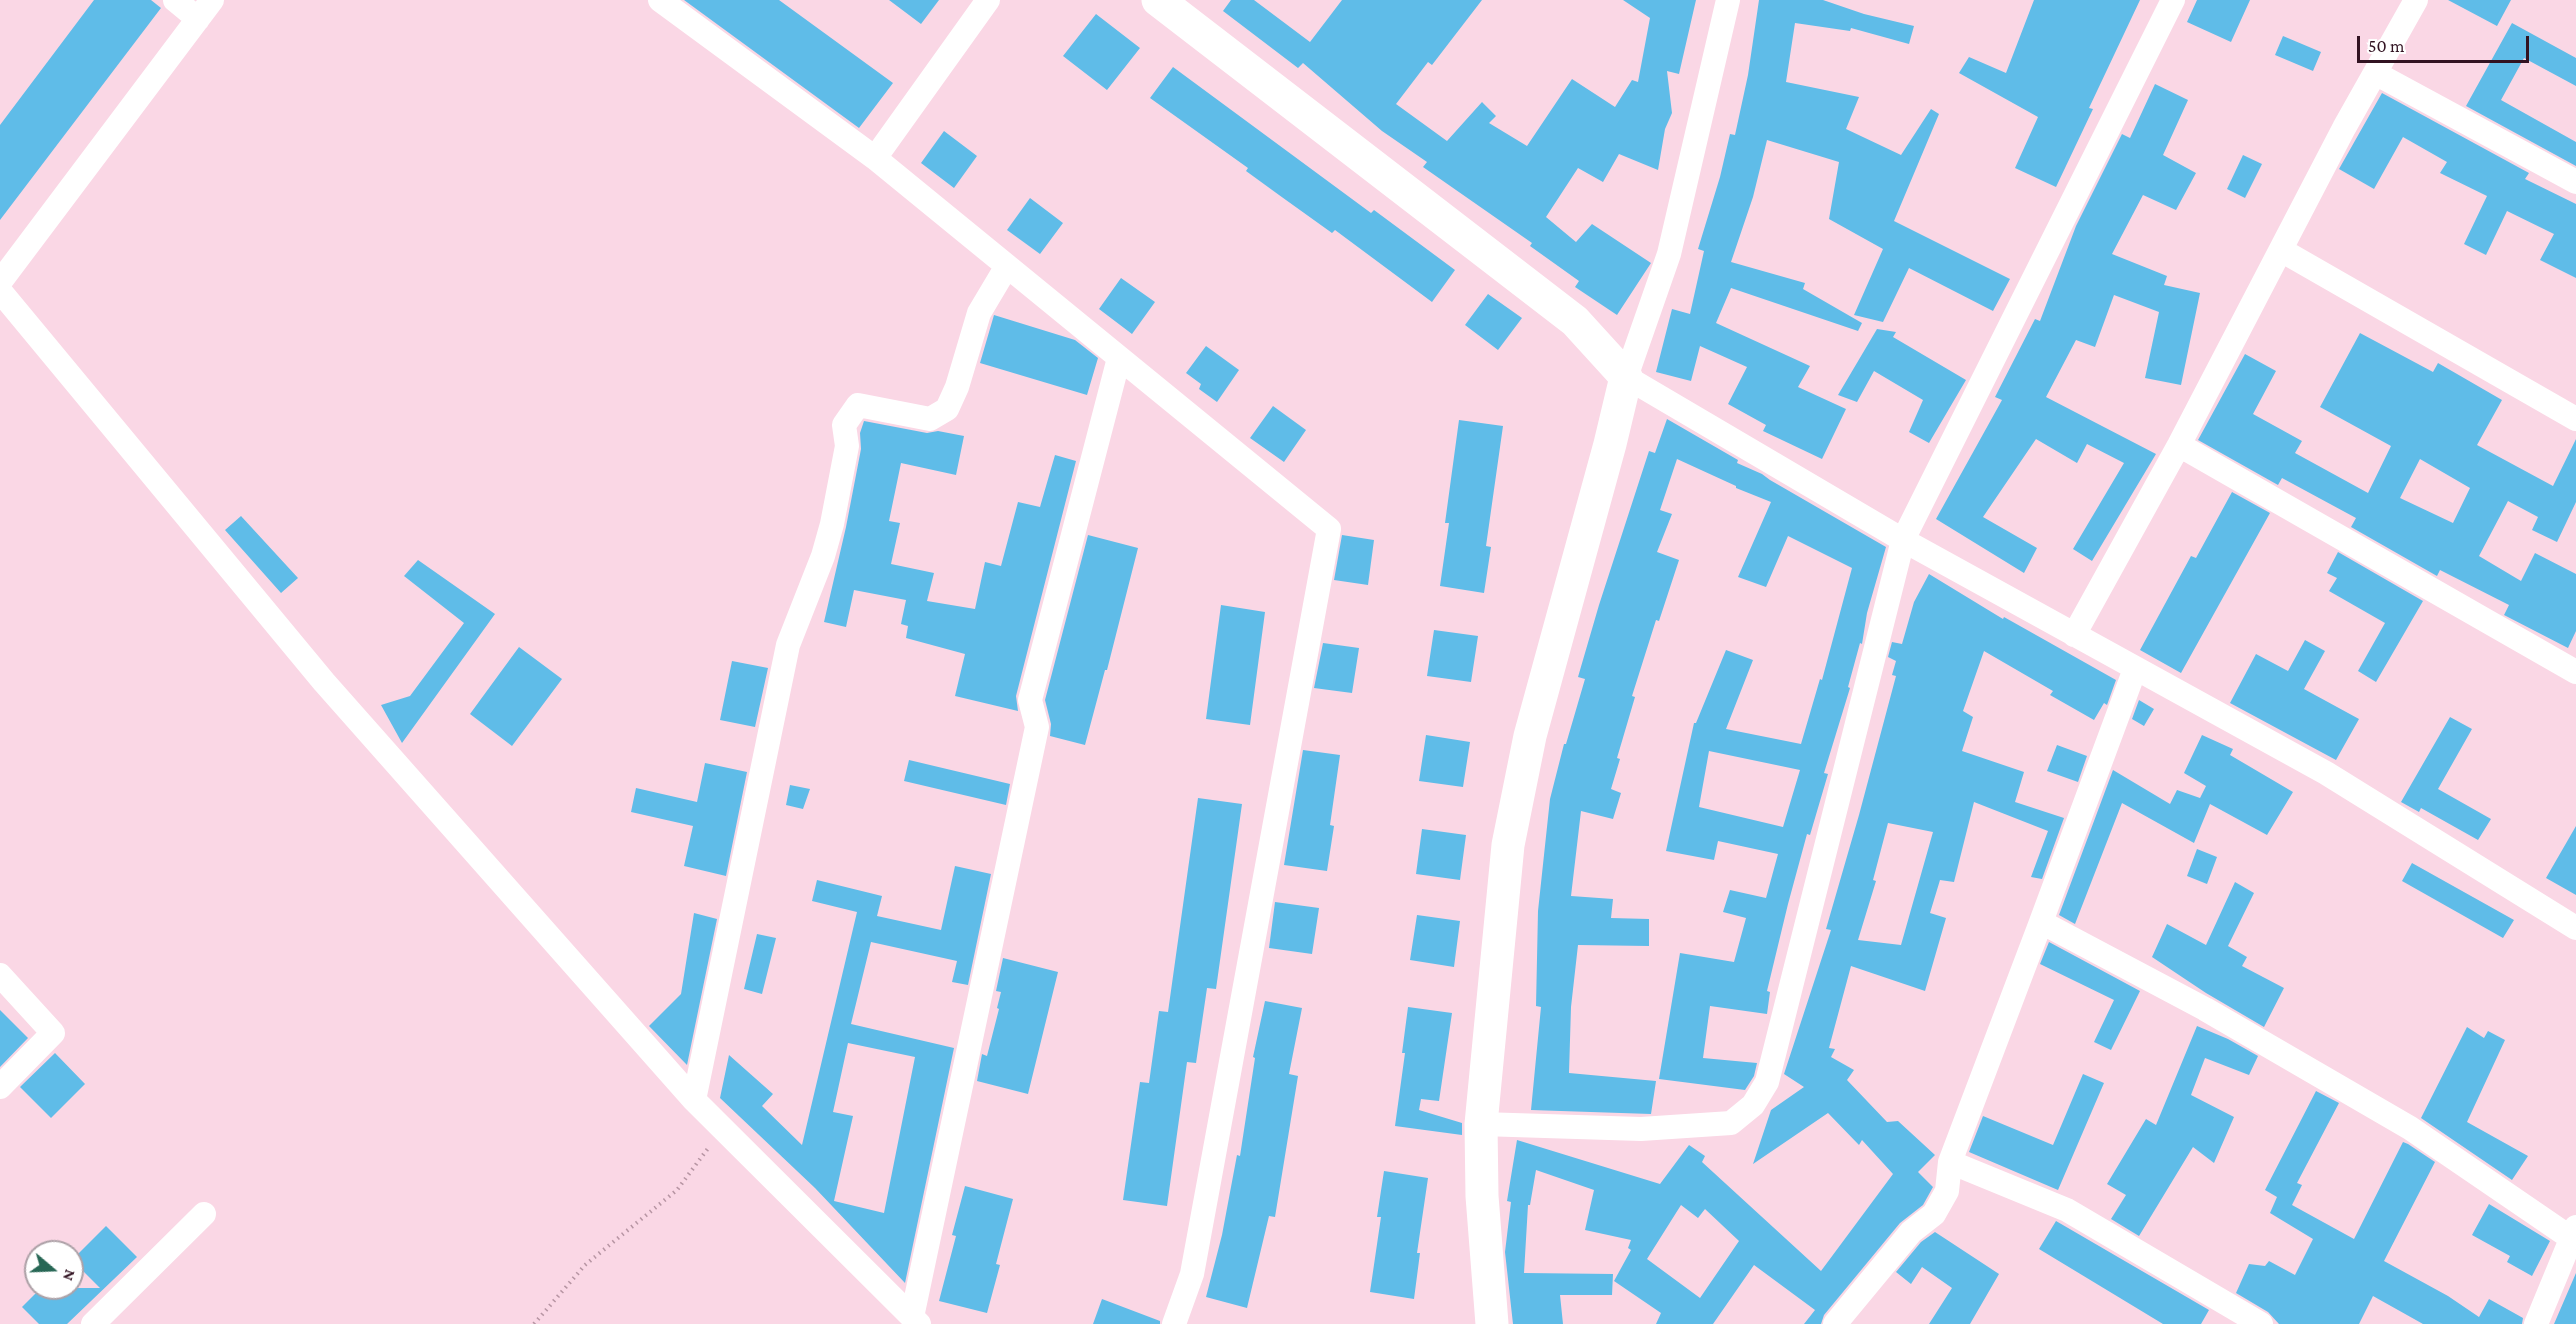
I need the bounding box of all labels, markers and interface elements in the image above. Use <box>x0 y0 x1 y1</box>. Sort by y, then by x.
scale bar <box>2360 24 2532 62</box>
text: 50 m <box>2368 36 2405 56</box>
north arrow <box>24 1240 84 1300</box>
text: N <box>60 1267 79 1283</box>

